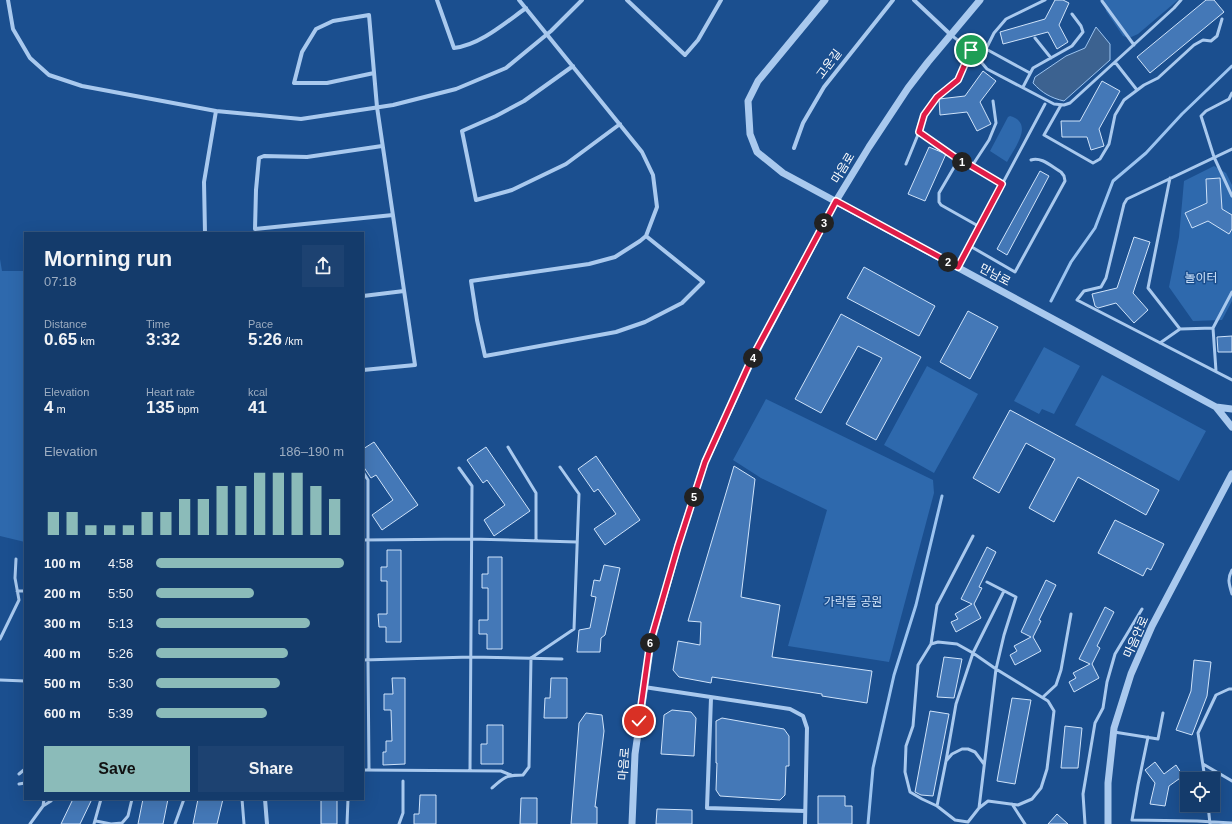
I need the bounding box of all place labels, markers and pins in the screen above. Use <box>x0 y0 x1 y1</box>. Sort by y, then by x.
pin <box>954 33 988 67</box>
pin: 1 <box>952 152 972 172</box>
pin: 3 <box>814 213 834 233</box>
pin: 2 <box>938 252 958 272</box>
pin: 4 <box>743 348 763 368</box>
pin: 5 <box>684 487 704 507</box>
pin: 6 <box>640 633 660 653</box>
pin <box>622 704 656 738</box>

